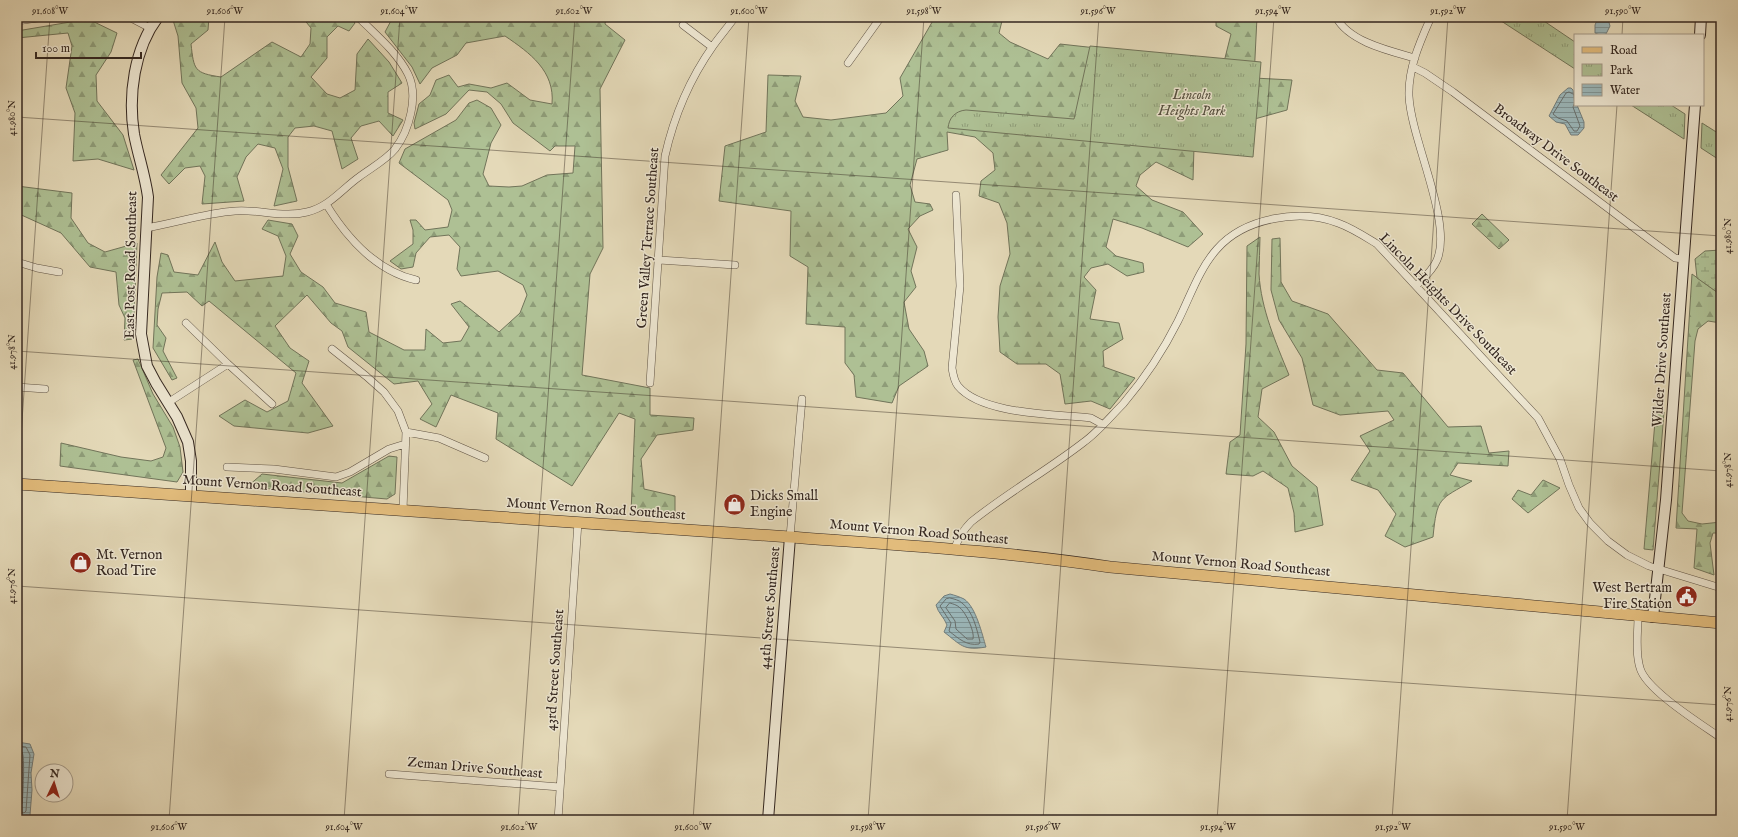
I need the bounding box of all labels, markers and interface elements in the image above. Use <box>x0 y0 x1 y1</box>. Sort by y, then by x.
text: 91.608°W <box>31 5 68 18</box>
text: 91.606°W <box>206 5 244 18</box>
text: 91.604°W <box>380 5 418 18</box>
text: 91.602°W <box>555 5 593 18</box>
text: 91.600°W <box>730 5 768 18</box>
text: 91.598°W <box>906 5 942 18</box>
text: 91.596°W <box>1079 5 1116 18</box>
text: 91.594°W <box>1254 5 1291 18</box>
text: 91.592°W <box>1429 5 1466 18</box>
text: 91.590°W <box>1604 5 1641 18</box>
scale bar <box>36 34 141 60</box>
legend <box>1574 34 1704 106</box>
text: 100 m <box>42 41 70 56</box>
text: Road <box>1610 43 1638 58</box>
text: Park <box>1610 63 1633 78</box>
text: Water <box>1610 83 1641 98</box>
park label: Lincoln Heights Park <box>1157 86 1226 121</box>
text: 41.980°N <box>6 100 19 136</box>
street label: Broadway Drive Southeast <box>1490 100 1622 206</box>
street label: Green Valley Terrace Southeast <box>633 147 663 329</box>
street label: East Post Road Southeast <box>121 191 141 339</box>
text: 41.980°N <box>1722 218 1735 254</box>
street label: Lincoln Heights Drive Southeast <box>1375 229 1521 379</box>
street label: Wilder Drive Southeast <box>1648 292 1676 428</box>
text: 41.978°N <box>6 334 19 370</box>
text: 41.978°N <box>1722 452 1735 488</box>
street label: Mount Vernon Road Southeast <box>182 471 362 501</box>
place label: Dicks Small Engine <box>750 487 818 521</box>
shop icon: Dicks Small Engine <box>721 491 747 517</box>
street label: Mount Vernon Road Southeast <box>506 494 686 524</box>
street label: Mount Vernon Road Southeast <box>829 515 1009 549</box>
place label: Mt. Vernon Road Tire <box>96 546 163 580</box>
street label: 44th Street Southeast <box>756 546 784 670</box>
street label: Mount Vernon Road Southeast <box>1151 547 1331 581</box>
shop icon: Mt. Vernon Road Tire <box>67 550 93 576</box>
text: 41.976°N <box>6 568 19 604</box>
place label: West Bertram Fire Station <box>1593 579 1673 613</box>
public building icon: West Bertram Fire Station <box>1674 583 1700 609</box>
street label: 43rd Street Southeast <box>542 608 568 731</box>
text: 41.976°N <box>1722 686 1735 722</box>
street label: Zeman Drive Southeast <box>407 753 544 783</box>
north arrow <box>34 763 74 803</box>
text: N <box>48 767 60 781</box>
text: 91.606°W <box>150 821 188 834</box>
text: 91.604°W <box>325 821 363 834</box>
text: 91.602°W <box>500 821 538 834</box>
text: 91.600°W <box>674 821 712 834</box>
text: 91.598°W <box>850 821 886 834</box>
text: 91.596°W <box>1024 821 1061 834</box>
text: 91.594°W <box>1199 821 1236 834</box>
text: 91.592°W <box>1374 821 1411 834</box>
text: 91.590°W <box>1548 821 1585 834</box>

